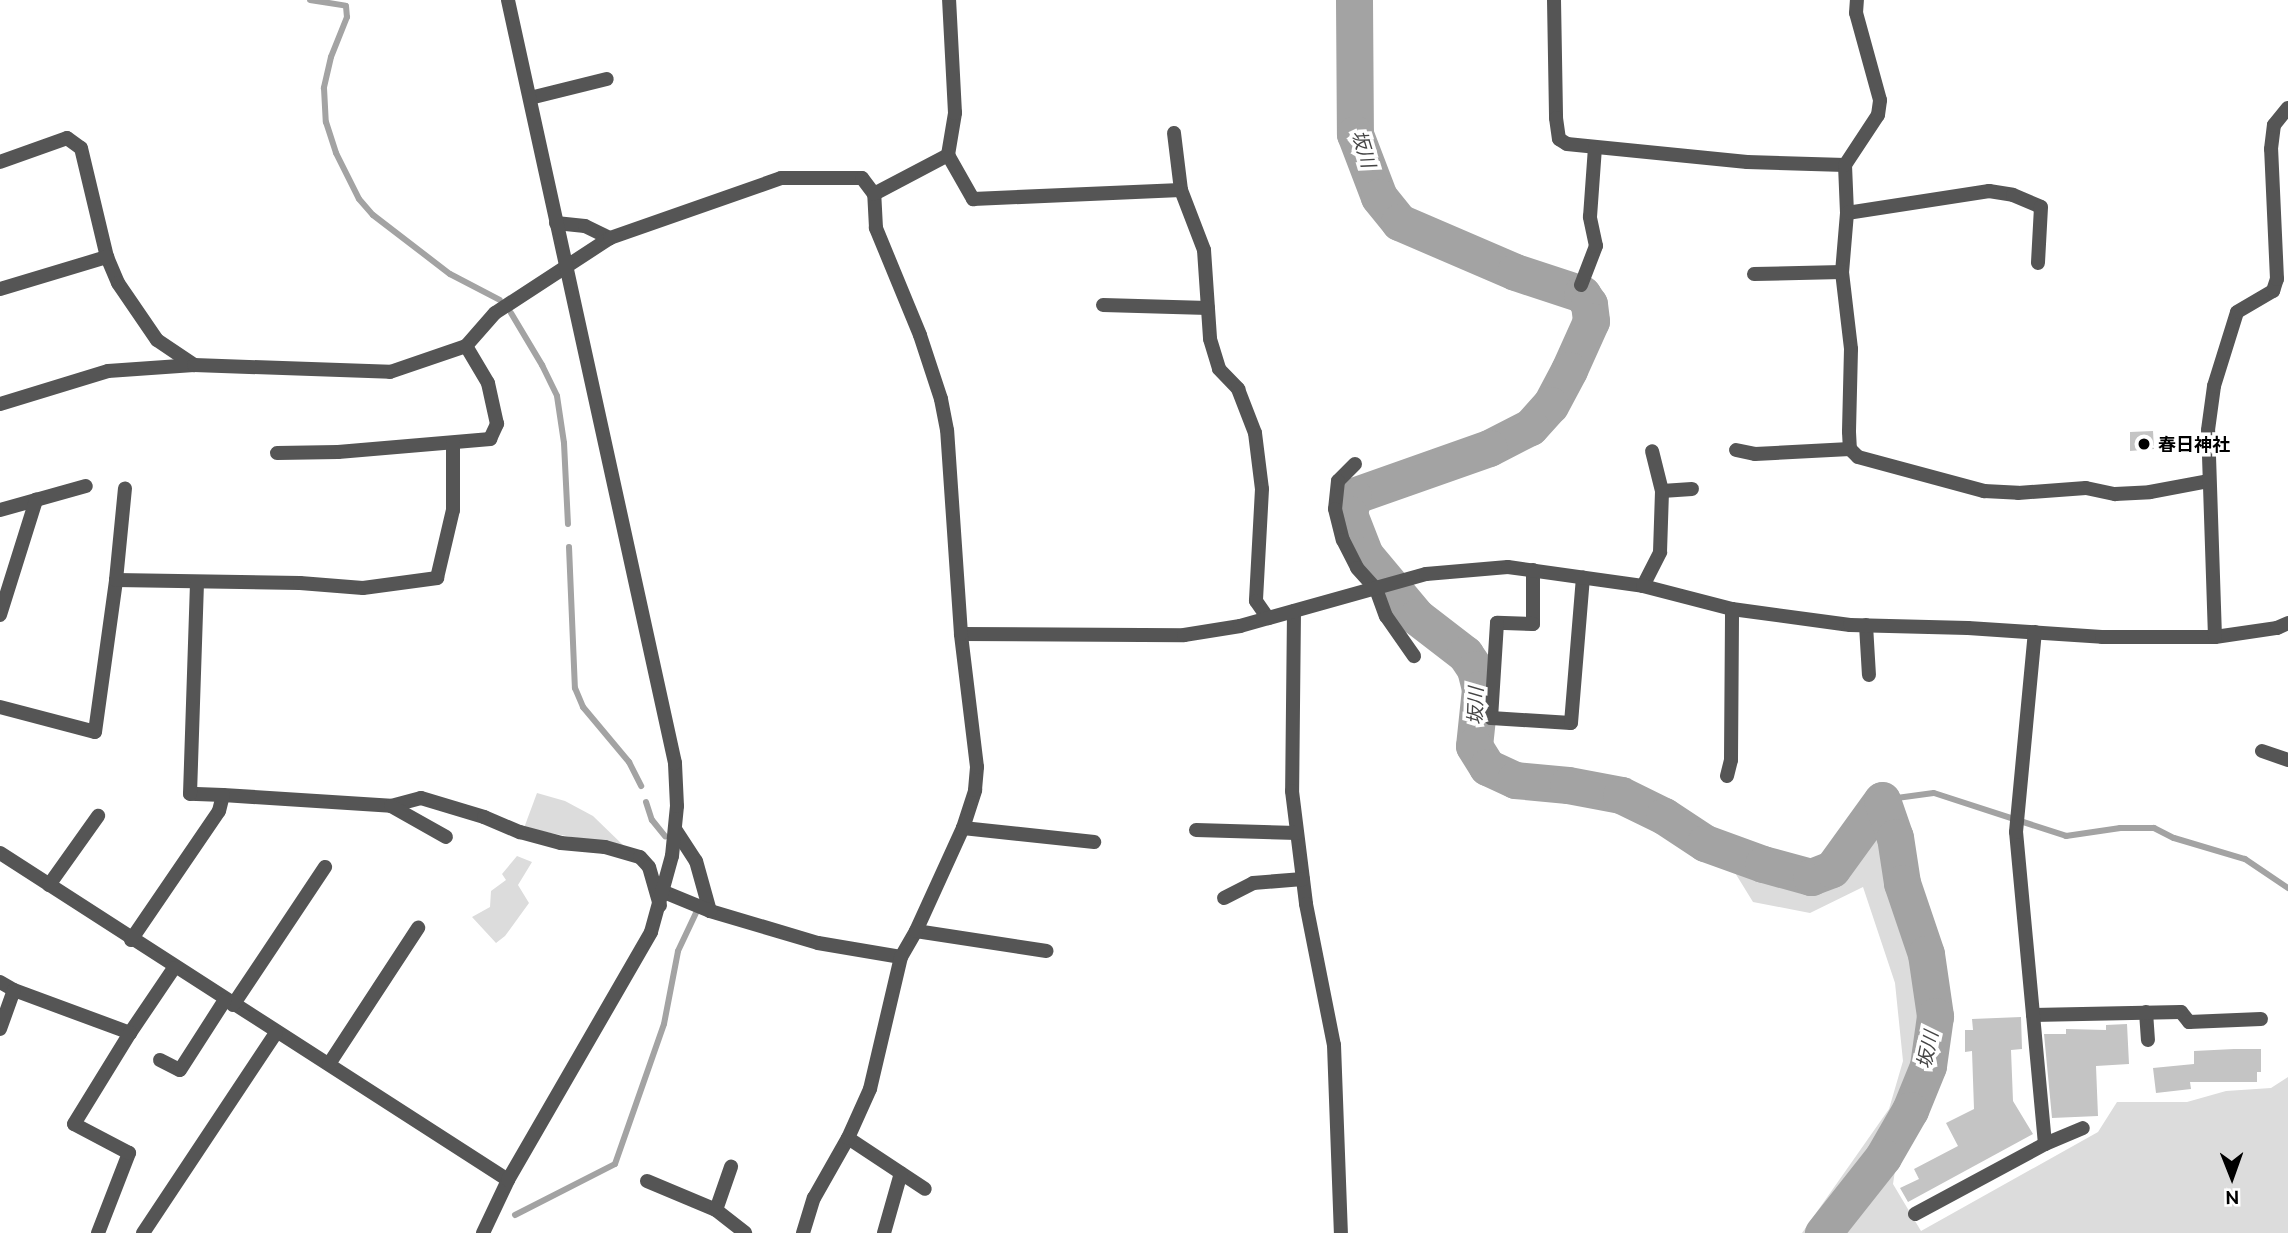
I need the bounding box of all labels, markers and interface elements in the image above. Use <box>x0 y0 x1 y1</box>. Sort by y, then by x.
water label: 坂川 <box>1347 127 1379 171</box>
place label: 春日神社 <box>2158 433 2230 455</box>
marker: 春日神社 <box>2136 436 2152 452</box>
water label: 坂川 <box>1464 687 1488 725</box>
water label: 坂川 <box>1913 1029 1943 1071</box>
north arrow <box>2197 1142 2267 1212</box>
text: N <box>2225 1187 2240 1209</box>

